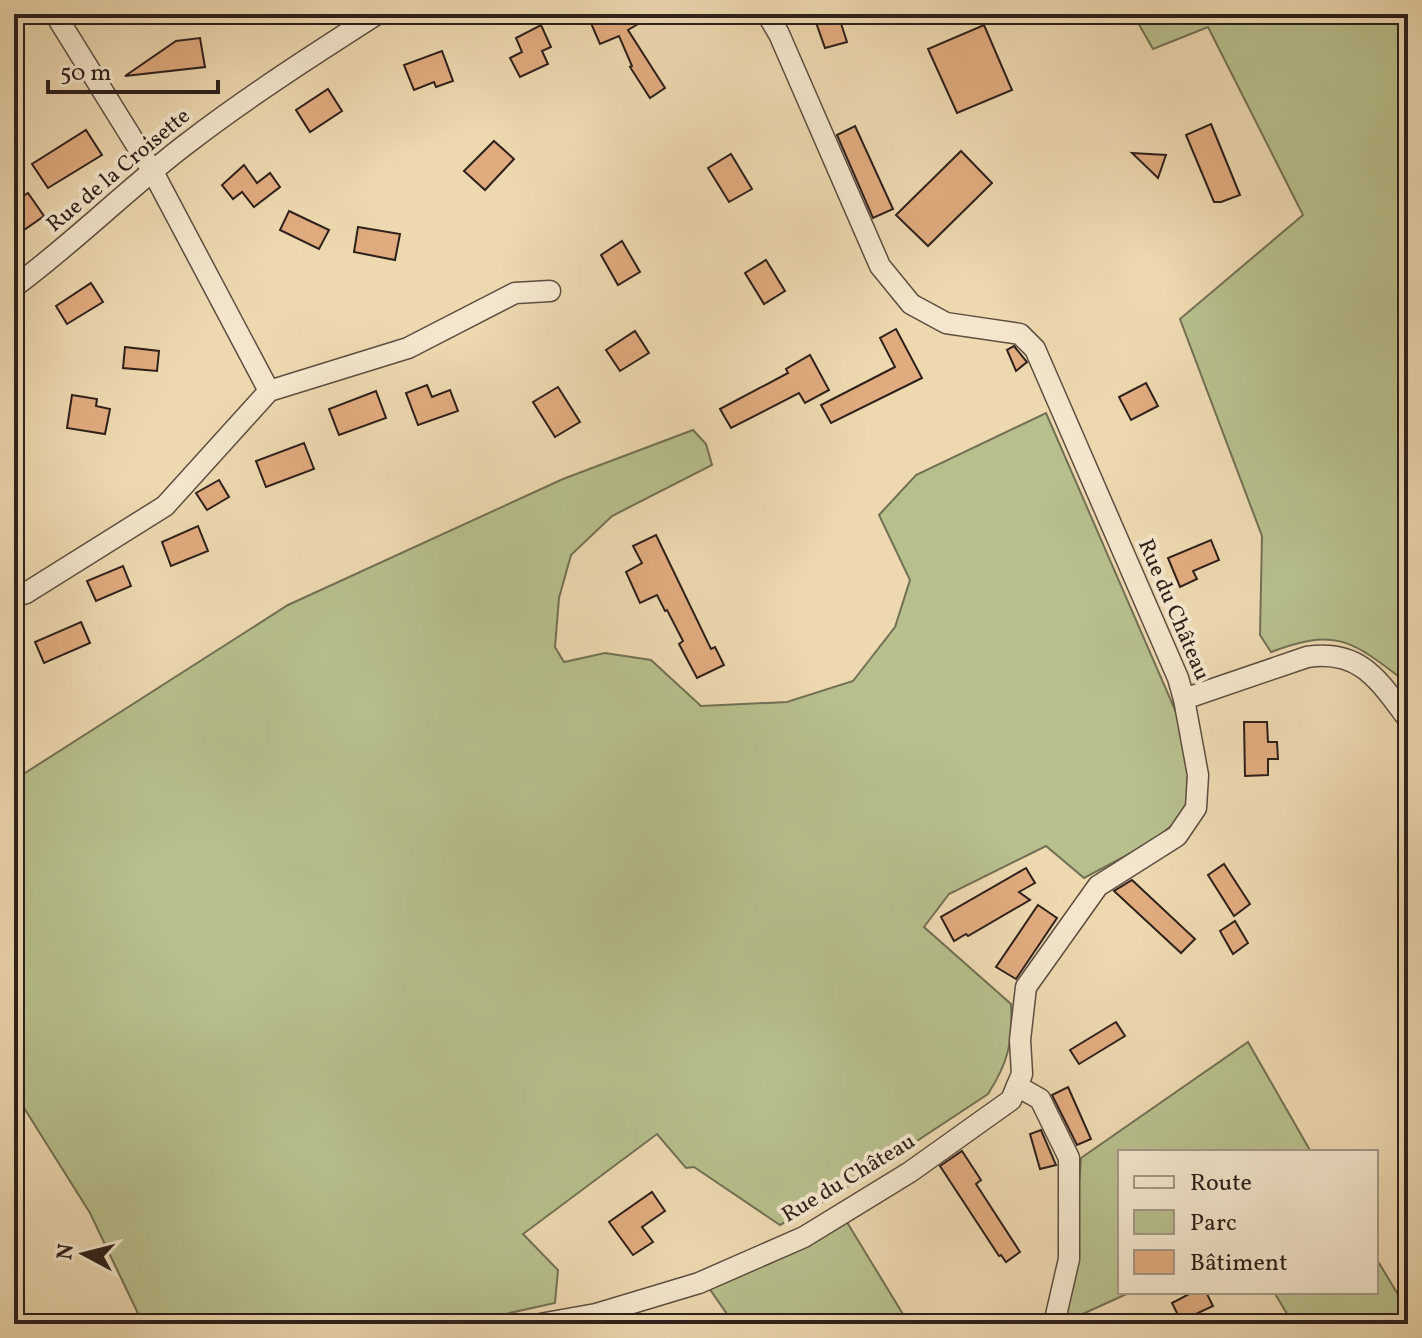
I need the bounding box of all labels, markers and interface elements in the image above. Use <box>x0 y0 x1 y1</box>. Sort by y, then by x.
scale bar <box>48 44 218 94</box>
text: 50 m <box>60 57 112 91</box>
street label: Rue de la Croisette <box>41 102 197 240</box>
street label: Rue du Château <box>1129 534 1217 686</box>
street label: Rue du Château <box>776 1127 922 1231</box>
legend <box>1118 1150 1378 1294</box>
text: Route <box>1190 1167 1252 1201</box>
text: Parc <box>1190 1207 1237 1241</box>
north arrow <box>44 1214 124 1294</box>
text: N <box>50 1242 83 1262</box>
text: Bâtiment <box>1190 1247 1288 1281</box>

